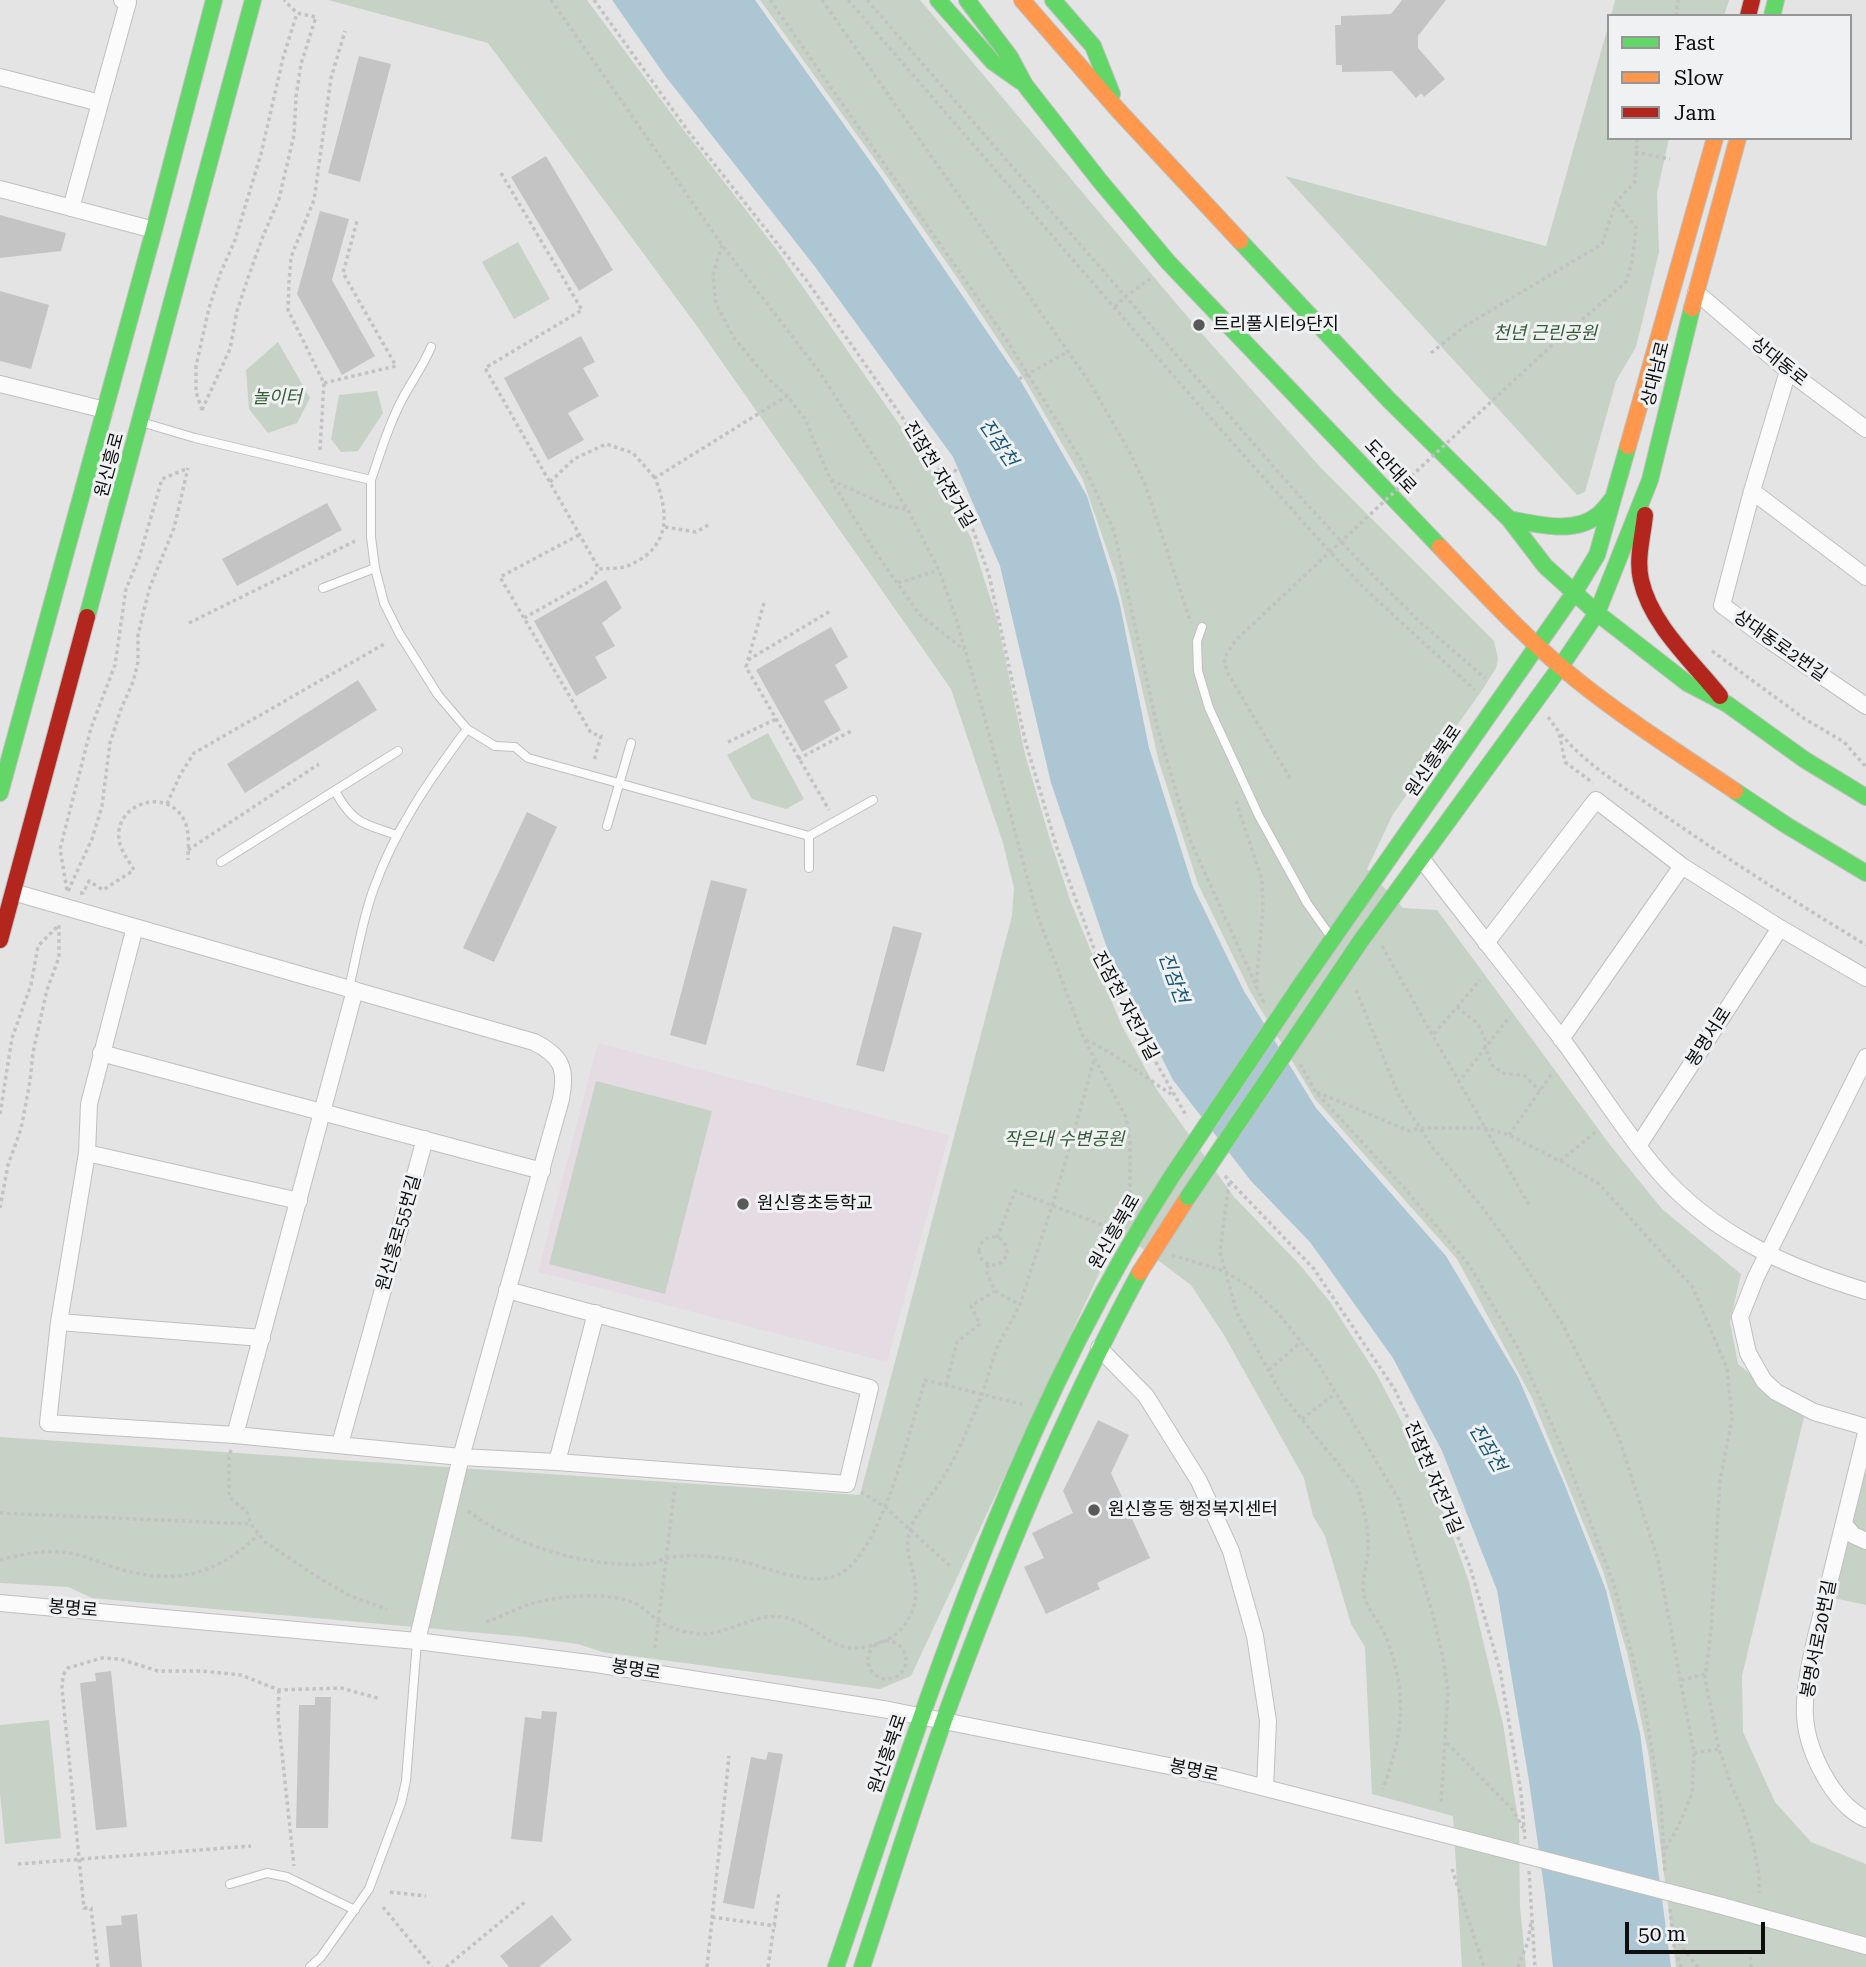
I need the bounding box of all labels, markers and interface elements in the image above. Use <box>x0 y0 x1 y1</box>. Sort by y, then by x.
legend <box>1607 14 1852 140</box>
text: Fast <box>1674 31 1715 55</box>
text: Slow <box>1674 66 1723 90</box>
text: Jam <box>1674 101 1716 125</box>
place label: 트리풀시티9단지 <box>1213 314 1339 336</box>
marker: 트리풀시티9단지 <box>1191 317 1207 333</box>
park label: 천년 근린공원 <box>1493 323 1597 345</box>
street label: 상대동로 <box>1746 333 1812 391</box>
street label: 상대남로 <box>1638 339 1674 409</box>
park label: 놀이터 <box>252 387 302 409</box>
water label: 진잠천 <box>974 415 1022 471</box>
street label: 진잠천 자전거길 <box>899 418 979 532</box>
street label: 원신흥로 <box>91 430 129 500</box>
street label: 도안대로 <box>1360 435 1420 499</box>
street label: 상대동로2번길 <box>1729 606 1831 686</box>
street label: 원신흥북로 <box>1401 721 1467 801</box>
street label: 진잠천 자전거길 <box>1087 948 1163 1064</box>
water label: 진잠천 <box>1153 949 1193 1007</box>
street label: 봉명서로 <box>1682 1003 1736 1071</box>
park label: 작은내 수변공원 <box>1004 1129 1124 1151</box>
street label: 원신흥로55번길 <box>372 1173 426 1293</box>
street label: 원신흥북로 <box>1085 1191 1145 1273</box>
place label: 원신흥초등학교 <box>757 1193 873 1215</box>
marker: 원신흥초등학교 <box>735 1196 751 1212</box>
street label: 진잠천 자전거길 <box>1400 1418 1466 1538</box>
water label: 진잠천 <box>1464 1420 1510 1476</box>
place label: 원신흥동 행정복지센터 <box>1108 1499 1278 1521</box>
marker: 원신흥동 행정복지센터 <box>1086 1502 1102 1518</box>
street label: 봉명서로20번길 <box>1797 1578 1841 1700</box>
street label: 봉명로 <box>47 1596 99 1622</box>
street label: 봉명로 <box>610 1655 662 1685</box>
street label: 원신흥북로 <box>864 1711 912 1797</box>
street label: 봉명로 <box>1167 1755 1221 1787</box>
scale bar <box>1628 1908 1768 1952</box>
text: 50 m <box>1638 1922 1686 1946</box>

